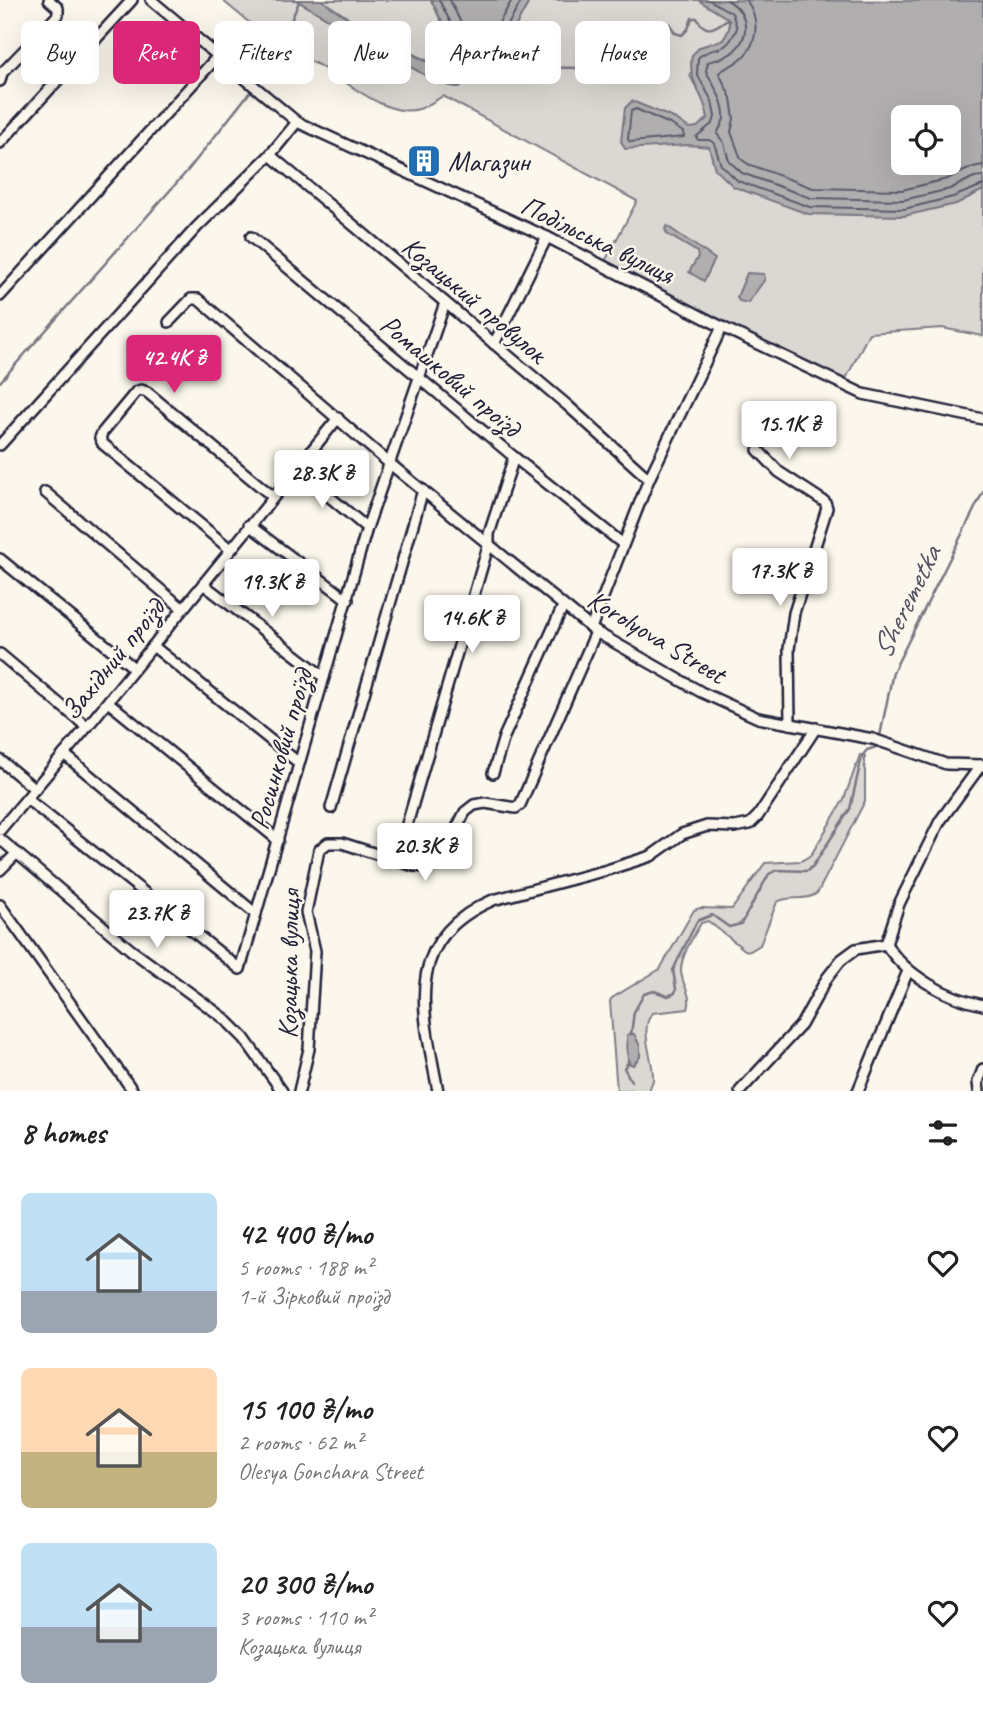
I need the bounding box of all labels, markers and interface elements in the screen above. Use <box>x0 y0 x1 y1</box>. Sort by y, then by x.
chip: Buy <box>21 21 99 84</box>
chip: Rent <box>113 21 200 84</box>
chip: Filters <box>214 21 314 84</box>
chip: New <box>328 21 411 84</box>
chip: Apartment <box>425 21 561 84</box>
chip: House <box>575 21 670 84</box>
map controls <box>891 105 961 175</box>
button: locate <box>891 105 961 175</box>
building icon: Магазин <box>405 142 443 180</box>
place label: Магазин <box>448 144 532 179</box>
street label: Подільська вулиця <box>515 187 681 292</box>
street label: Козацький провулок <box>395 229 556 373</box>
street label: Ромашковий проїзд <box>373 307 530 447</box>
pin: 42.4K ₴ <box>109 336 239 395</box>
text: 42.4K ₴ <box>142 343 206 372</box>
pin: 15.1K ₴ <box>724 402 854 461</box>
text: 15.1K ₴ <box>757 409 821 438</box>
pin: 28.3K ₴ <box>257 450 387 510</box>
text: 28.3K ₴ <box>290 458 354 487</box>
water label: Sheremetka <box>863 537 951 664</box>
pin: 17.3K ₴ <box>715 548 845 608</box>
text: 17.3K ₴ <box>748 556 812 585</box>
pin: 19.3K ₴ <box>207 560 337 619</box>
text: 19.3K ₴ <box>240 567 304 596</box>
street label: Korolyova Street <box>581 582 735 693</box>
street label: Західний проїзд <box>53 589 175 728</box>
pin: 14.6K ₴ <box>407 596 537 655</box>
text: 14.6K ₴ <box>440 603 504 632</box>
street label: Росинковий проїзд <box>241 662 322 834</box>
pin: 20.3K ₴ <box>360 824 490 883</box>
text: 20.3K ₴ <box>393 831 457 860</box>
street label: Козацька вулиця <box>270 887 308 1039</box>
pin: 23.7K ₴ <box>92 890 222 950</box>
text: 23.7K ₴ <box>125 898 189 927</box>
text: 8 homes <box>21 1114 106 1152</box>
icon: filters <box>924 1114 962 1152</box>
text: 42 400 ₴/mo <box>238 1215 372 1253</box>
icon: home <box>77 1221 161 1305</box>
icon: heart <box>924 1244 962 1282</box>
text: 5 rooms · 188 m² <box>238 1253 373 1282</box>
text: 1-й Зірковий проїзд <box>238 1282 389 1311</box>
text: 15 100 ₴/mo <box>238 1390 372 1428</box>
icon: home <box>77 1396 161 1480</box>
icon: heart <box>924 1419 962 1457</box>
text: 2 rooms · 62 m² <box>238 1428 362 1457</box>
text: Olesya Gonchara Street <box>238 1457 423 1486</box>
text: 20 300 ₴/mo <box>238 1565 372 1603</box>
icon: home <box>77 1571 161 1655</box>
icon: heart <box>924 1594 962 1632</box>
text: 3 rooms · 110 m² <box>238 1603 373 1632</box>
text: Козацька вулиця <box>238 1632 360 1661</box>

